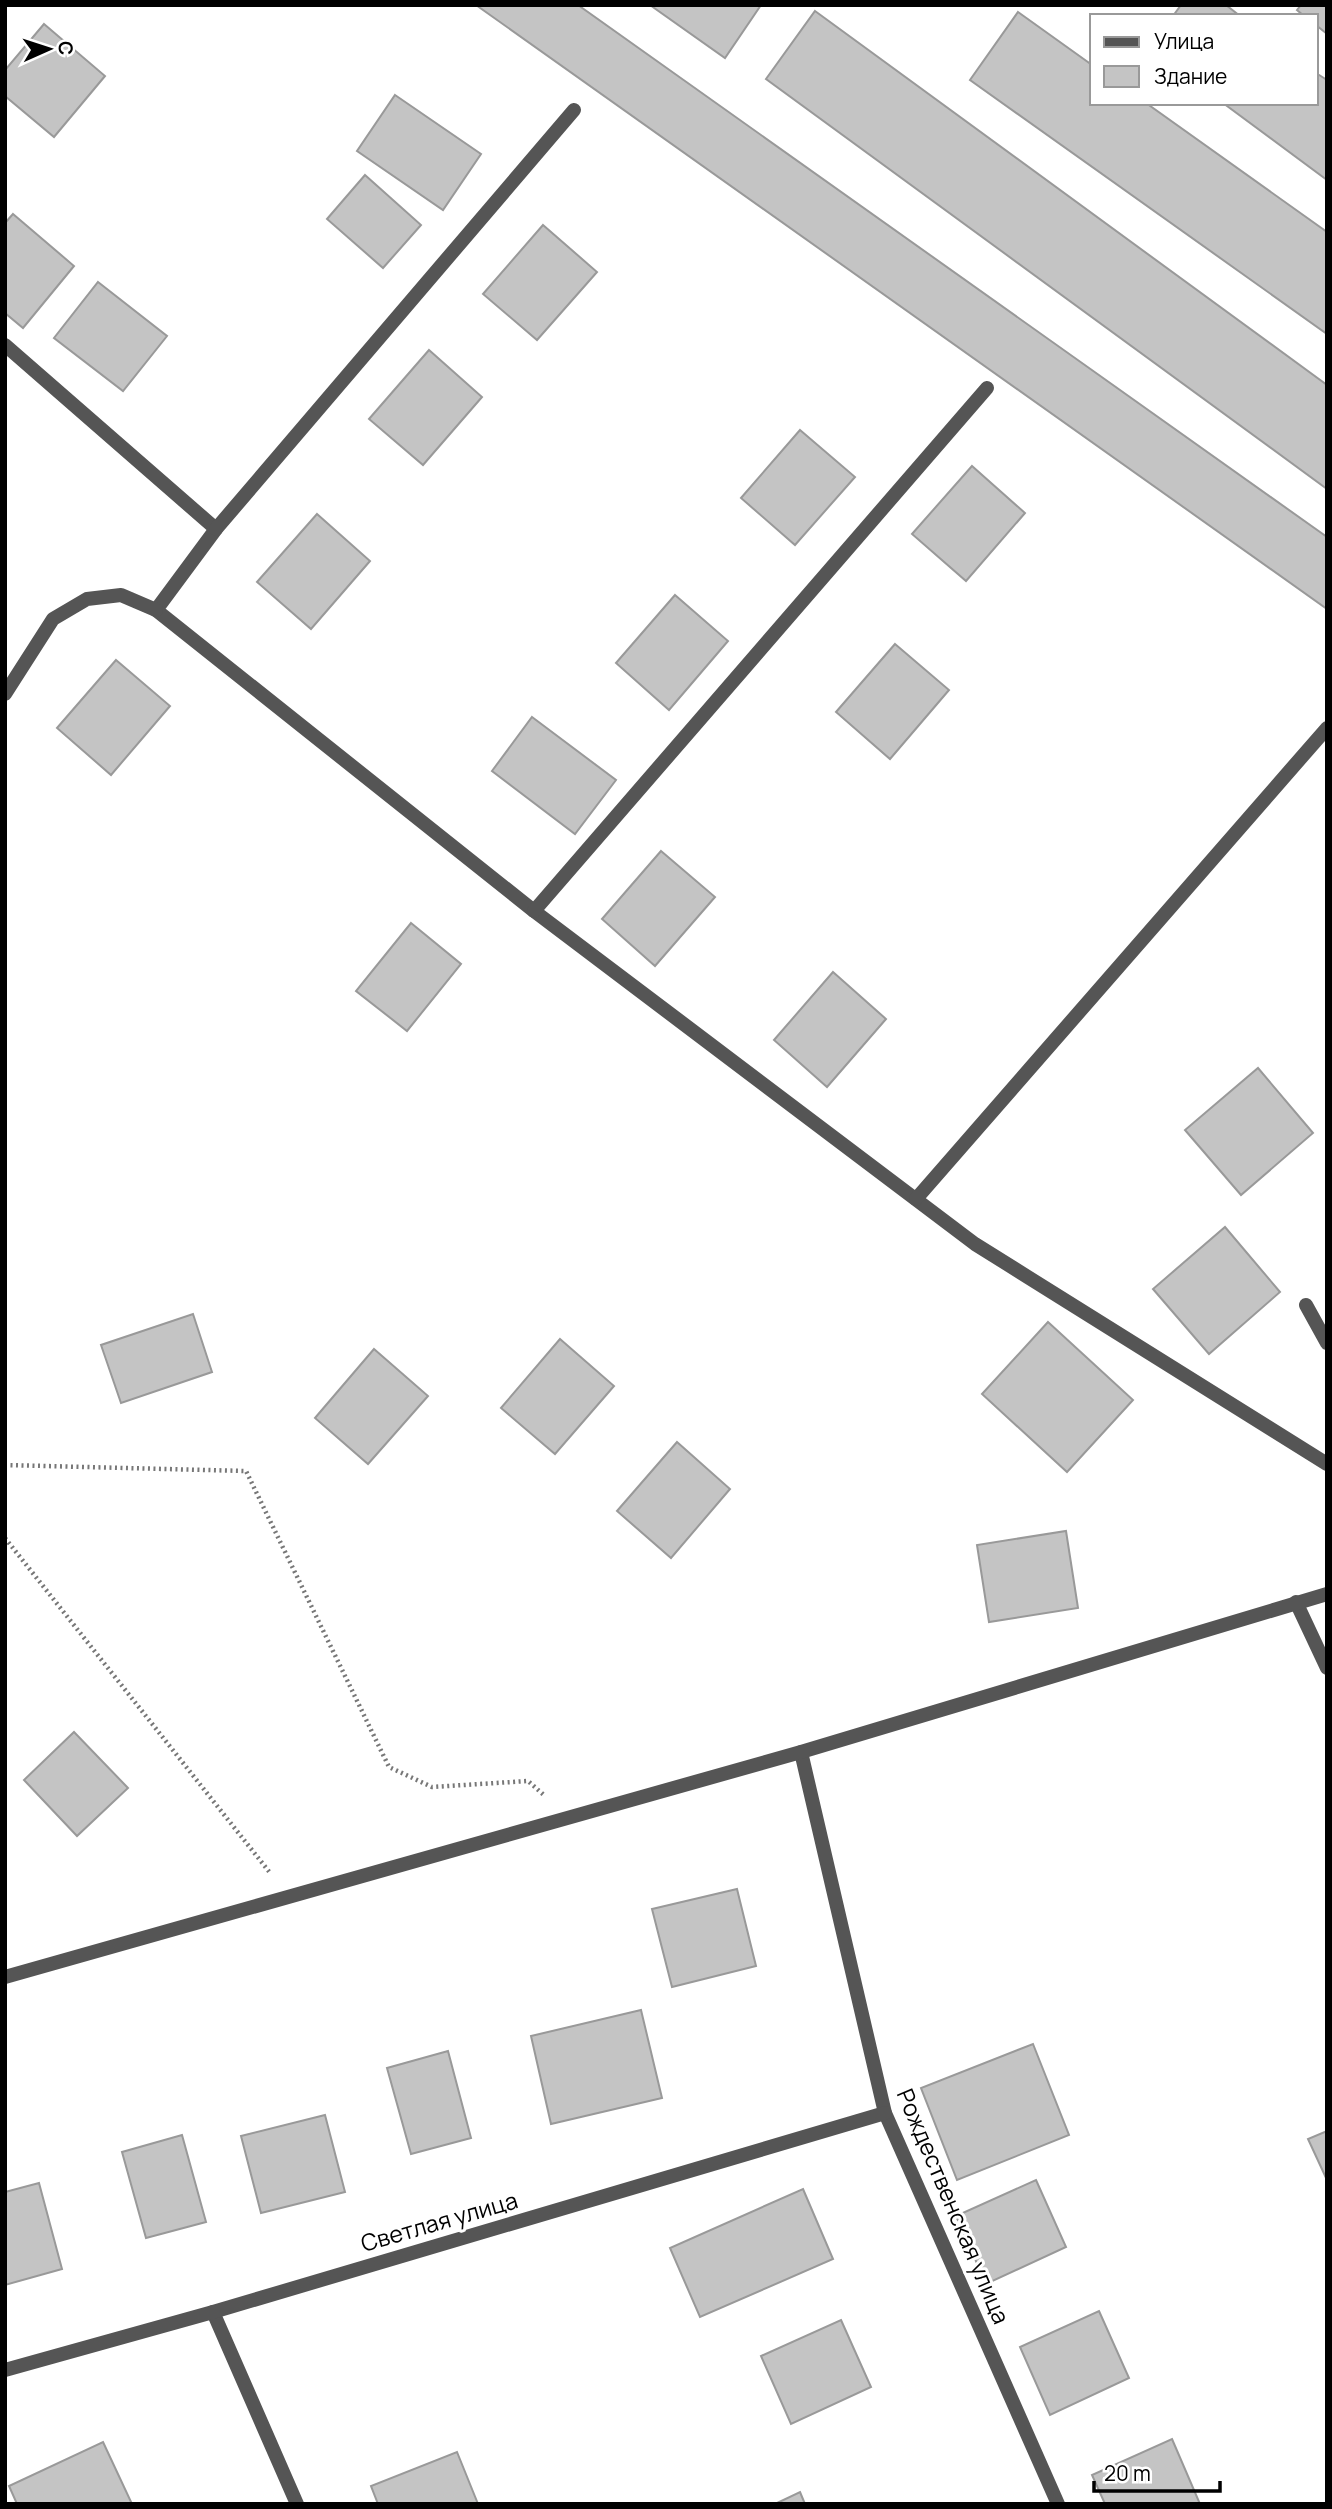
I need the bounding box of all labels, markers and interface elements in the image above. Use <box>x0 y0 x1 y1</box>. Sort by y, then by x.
north arrow <box>14 14 84 84</box>
legend <box>1090 14 1318 105</box>
text: Улица <box>1154 27 1214 55</box>
text: С <box>53 40 79 56</box>
text: Здание <box>1154 62 1227 90</box>
street label: Рождественская улица <box>890 2083 1018 2329</box>
street label: Светлая улица <box>357 2183 521 2259</box>
scale bar <box>1094 2450 1220 2494</box>
text: 20 m <box>1104 2459 1151 2487</box>

